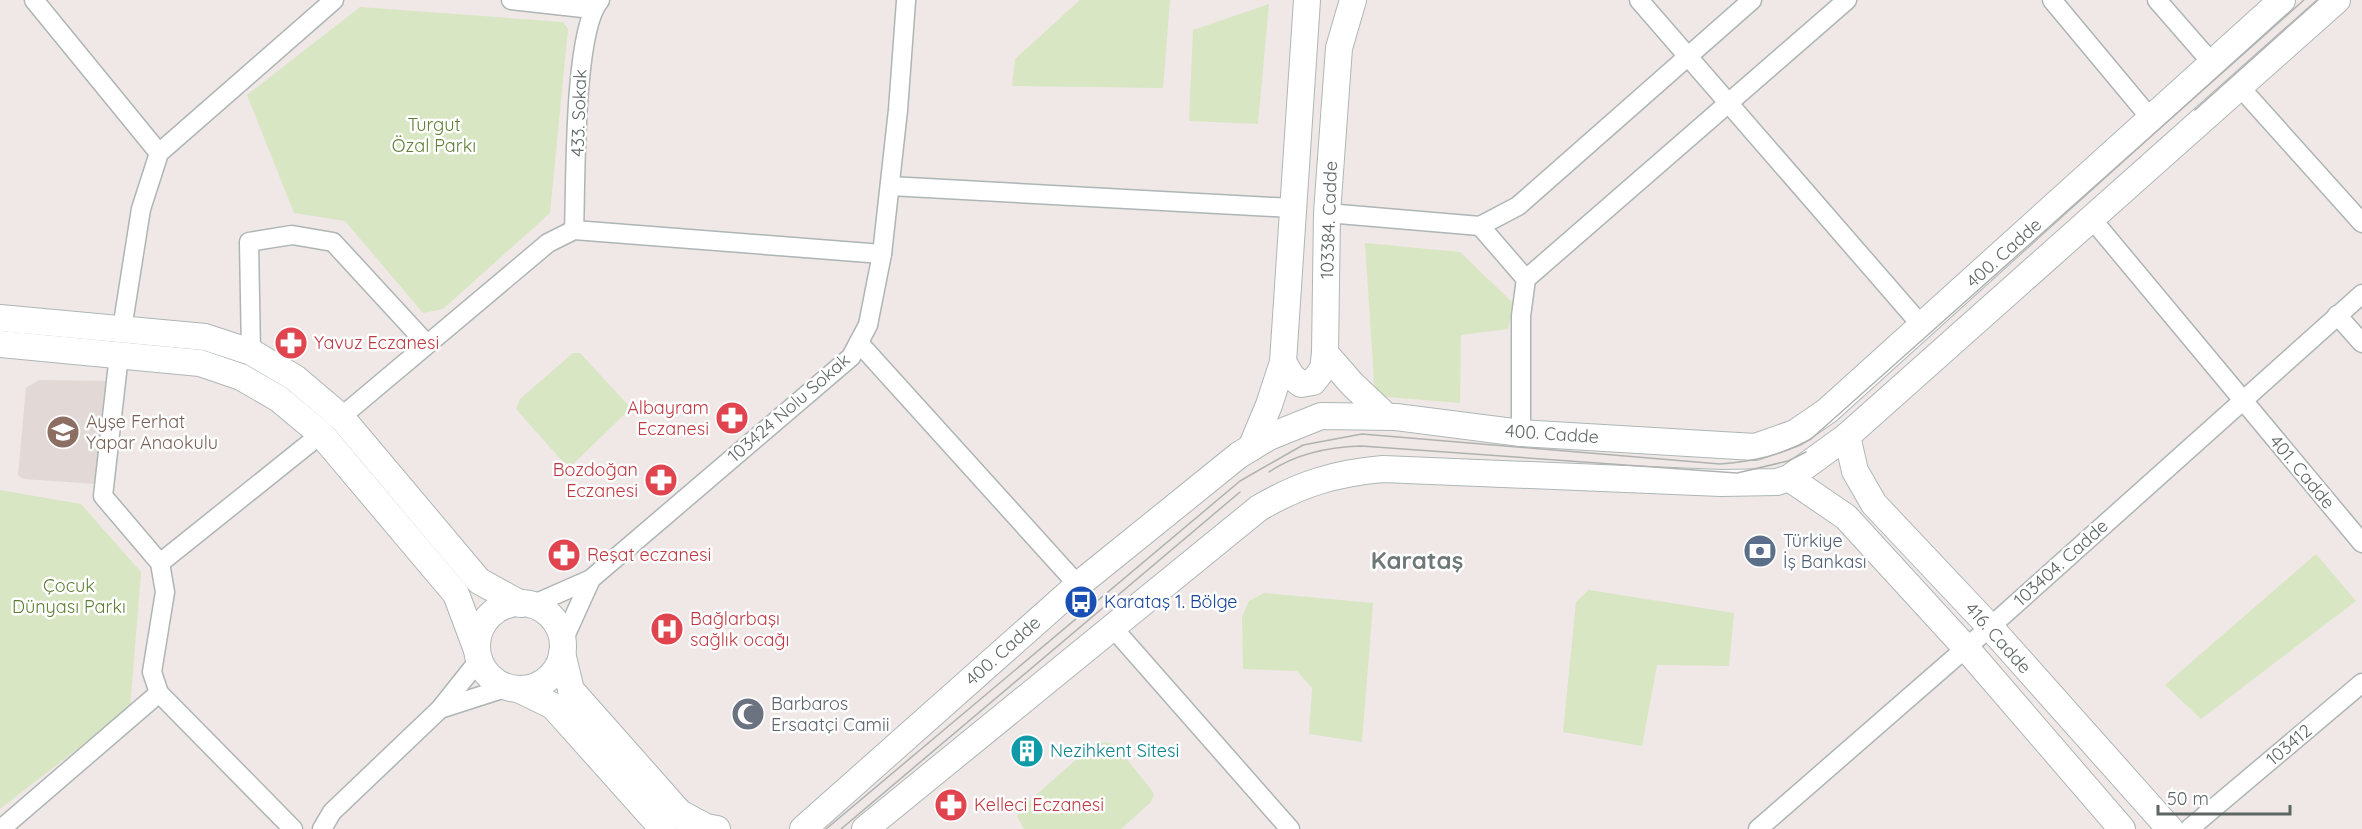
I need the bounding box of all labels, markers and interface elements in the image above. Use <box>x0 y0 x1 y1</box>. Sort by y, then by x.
street label: 433. Sokak <box>565 69 592 157</box>
park label: Turgut Özal Parkı <box>392 113 476 157</box>
street label: 103384. Cadde <box>1315 160 1342 279</box>
street label: 400. Cadde <box>1961 213 2046 293</box>
pharmacy icon: Yavuz Eczanesi <box>273 325 309 361</box>
place label: Yavuz Eczanesi <box>314 331 439 354</box>
street label: 103424 Nolu Sokak <box>723 348 855 467</box>
place label: Albayram Eczanesi <box>627 396 709 440</box>
pharmacy icon: Albayram Eczanesi <box>714 400 750 436</box>
place label: Ayşe Ferhat Yapar Anaokulu <box>86 410 218 454</box>
school or university icon: Ayşe Ferhat Yapar Anaokulu <box>45 414 81 450</box>
street label: 400. Cadde <box>1504 419 1600 448</box>
street label: 401. Cadde <box>2265 430 2340 513</box>
place label: Bozdoğan Eczanesi <box>553 458 638 502</box>
pharmacy icon: Bozdoğan Eczanesi <box>643 462 679 498</box>
street label: 103404. Cadde <box>2009 514 2113 611</box>
place label: Türkiye İş Bankası <box>1783 529 1867 573</box>
bank icon: Türkiye İş Bankası <box>1742 533 1778 569</box>
pharmacy icon: Reşat eczanesi <box>546 537 582 573</box>
place label: Reşat eczanesi <box>587 543 711 566</box>
district label: Karataş <box>1371 545 1463 575</box>
park label: Çocuk Dünyası Parkı <box>12 574 126 618</box>
bus stop icon: Karataş 1. Bölge <box>1063 584 1099 620</box>
place label: Karataş 1. Bölge <box>1104 590 1237 613</box>
street label: 416. Cadde <box>1960 597 2037 678</box>
place label: Bağlarbaşı sağlık ocağı <box>690 607 789 651</box>
hospital icon: Bağlarbaşı sağlık ocağı <box>649 611 685 647</box>
street label: 400. Cadde <box>960 611 1045 691</box>
place label: Barbaros Ersaatçi Camii <box>771 692 890 736</box>
mosque icon: Barbaros Ersaatçi Camii <box>730 696 766 732</box>
street label: 103412 <box>2261 719 2316 770</box>
building icon: Nezihkent Sitesi <box>1009 733 1045 769</box>
place label: Nezihkent Sitesi <box>1050 739 1179 762</box>
scale bar <box>2158 778 2290 816</box>
pharmacy icon: Kelleci Eczanesi <box>933 787 969 823</box>
text: 50 m <box>2167 787 2209 810</box>
place label: Kelleci Eczanesi <box>974 793 1104 816</box>

